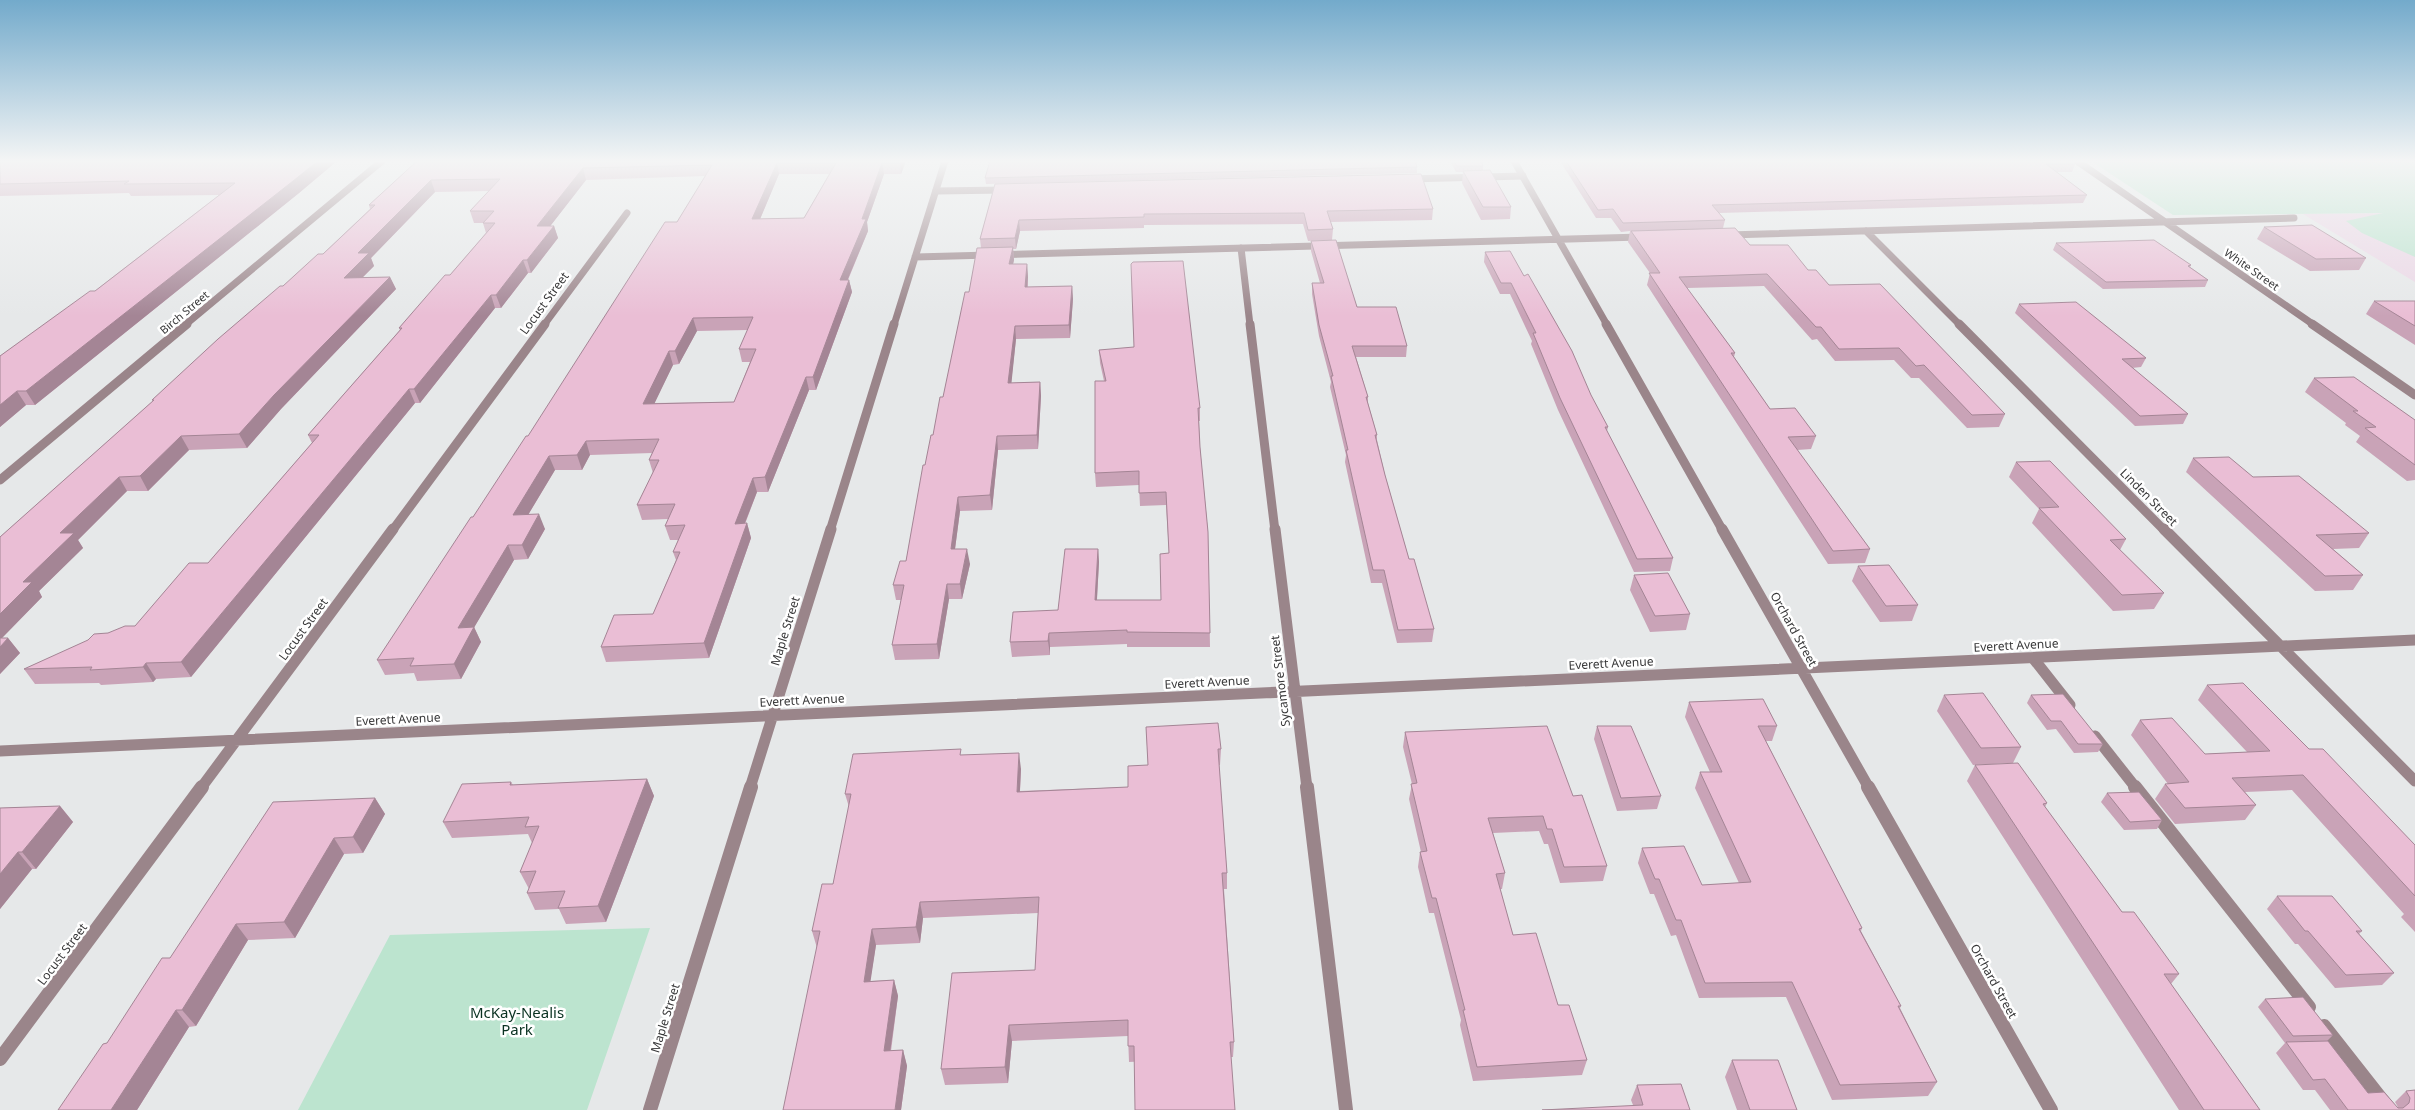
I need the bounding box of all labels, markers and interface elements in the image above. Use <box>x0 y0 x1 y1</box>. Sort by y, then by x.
street label: White Street <box>2222 245 2282 293</box>
street label: Locust Street <box>516 268 573 338</box>
street label: Birch Street <box>156 287 212 337</box>
street label: Linden Street <box>2116 464 2182 530</box>
street label: Orchard Street <box>1767 589 1822 670</box>
street label: Locust Street <box>275 594 332 664</box>
street label: Maple Street <box>766 594 804 668</box>
street label: Sycamore Street <box>1266 634 1294 728</box>
street label: Everett Avenue <box>1973 634 2059 656</box>
street label: Everett Avenue <box>1568 652 1654 674</box>
street label: Everett Avenue <box>1164 671 1250 693</box>
street label: Everett Avenue <box>759 689 845 711</box>
street label: Everett Avenue <box>355 708 441 730</box>
street label: Locust Street <box>33 919 91 988</box>
street label: Orchard Street <box>1967 941 2022 1022</box>
street label: Maple Street <box>646 981 684 1055</box>
park label: McKay-Nealis Park <box>470 1002 564 1039</box>

